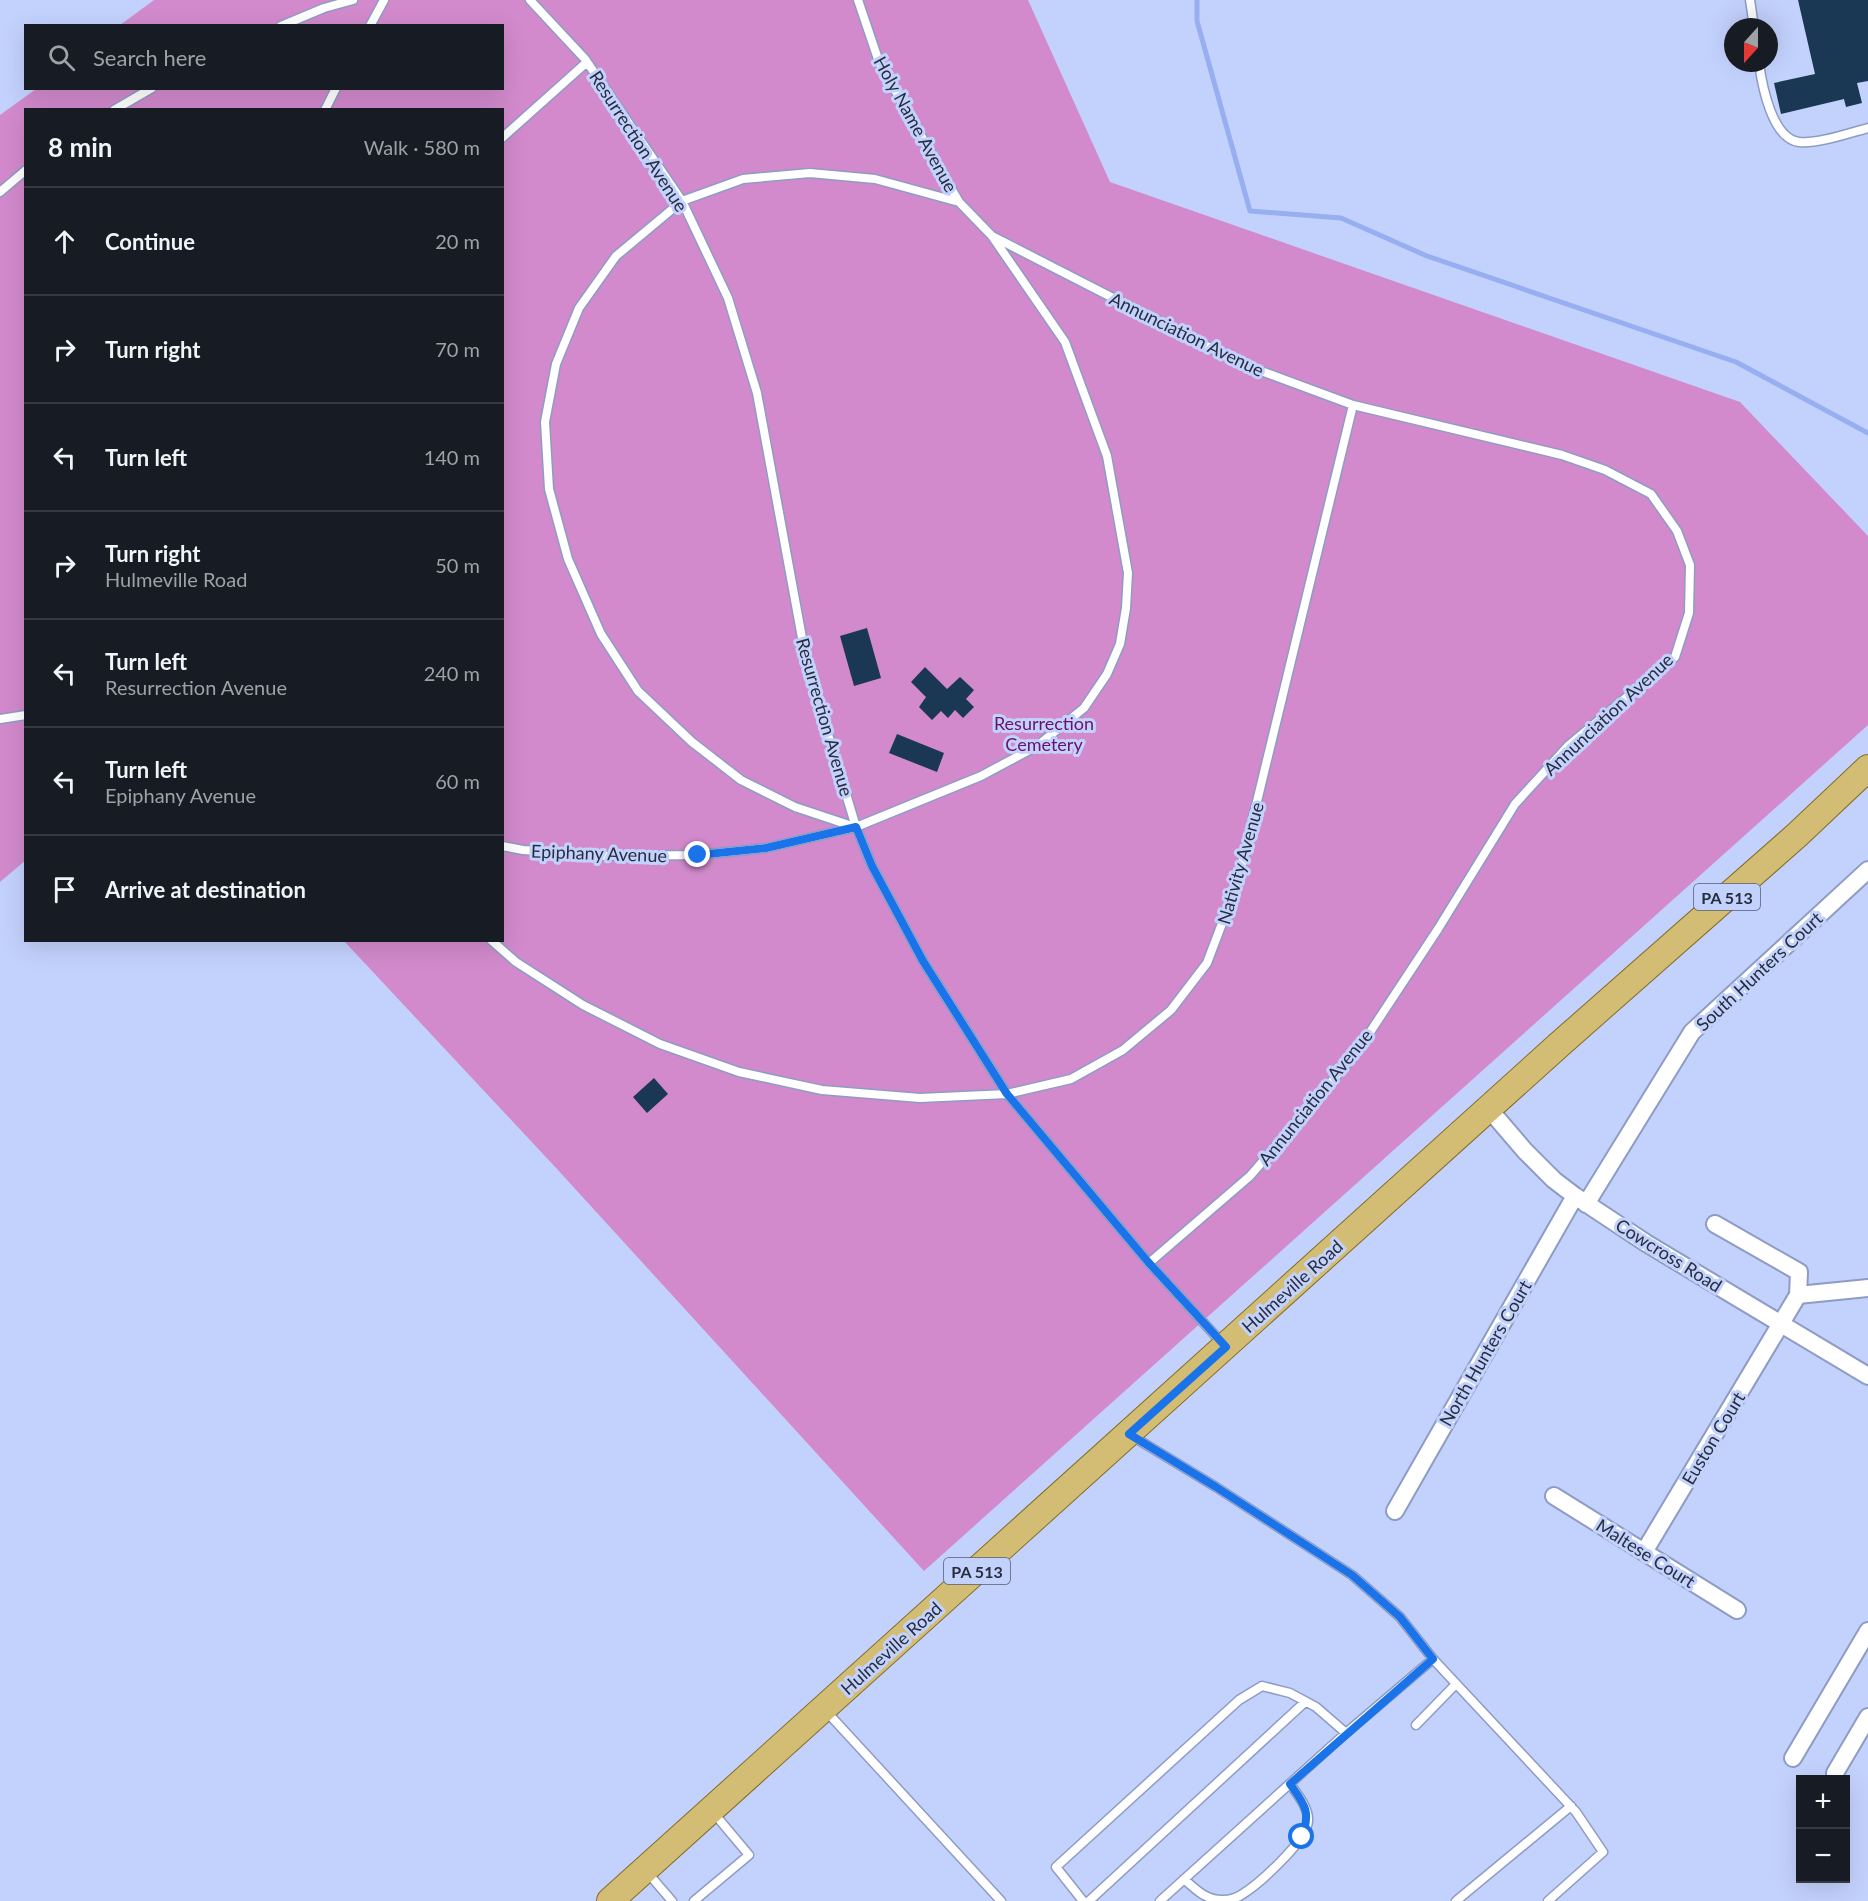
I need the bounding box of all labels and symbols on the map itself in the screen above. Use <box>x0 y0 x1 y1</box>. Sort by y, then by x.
north arrow <box>1724 18 1778 72</box>
street label: Holy Name Avenue <box>870 52 962 196</box>
street label: Resurrection Avenue <box>585 66 693 216</box>
street label: Annunciation Avenue <box>1106 287 1268 381</box>
street label: Resurrection Avenue <box>792 635 858 799</box>
street label: Annunciation Avenue <box>1539 648 1677 780</box>
park label: Resurrection Cemetery <box>994 712 1094 755</box>
street label: Nativity Avenue <box>1212 799 1268 927</box>
street label: Epiphany Avenue <box>531 840 667 866</box>
route end <box>684 841 710 867</box>
road number: PA 513 <box>1694 884 1760 910</box>
street label: South Hunters Court <box>1691 906 1827 1035</box>
street label: Annunciation Avenue <box>1253 1024 1377 1170</box>
street label: Cowcross Road <box>1612 1214 1726 1296</box>
street label: Hulmeville Road <box>1237 1235 1347 1337</box>
street label: North Hunters Court <box>1434 1276 1536 1430</box>
street label: Euston Court <box>1677 1387 1750 1488</box>
street label: Maltese Court <box>1592 1514 1700 1592</box>
road number: PA 513 <box>944 1558 1010 1584</box>
street label: Hulmeville Road <box>836 1597 946 1699</box>
route start <box>1288 1823 1314 1849</box>

